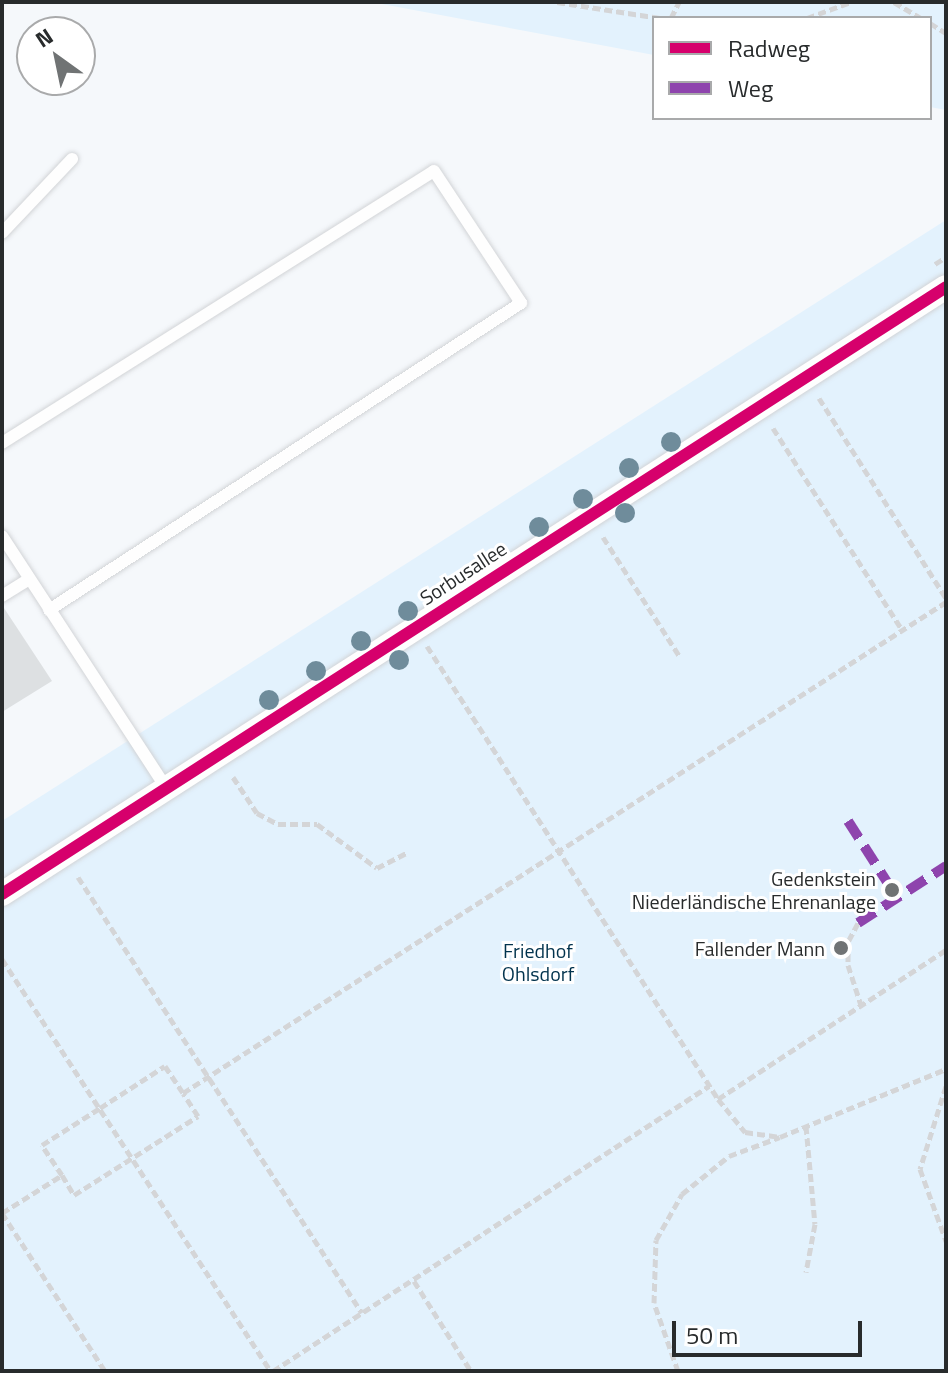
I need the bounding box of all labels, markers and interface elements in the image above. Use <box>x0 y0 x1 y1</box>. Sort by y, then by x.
north arrow <box>16 16 96 96</box>
legend <box>652 16 932 120</box>
text: N <box>28 19 60 56</box>
text: Radweg <box>728 30 810 66</box>
text: Weg <box>728 70 773 106</box>
street label: Sorbusallee <box>415 536 511 610</box>
place label: Gedenkstein Niederländische Ehrenanlage <box>632 866 876 913</box>
marker: Gedenkstein Niederländische Ehrenanlage <box>883 881 901 899</box>
place label: Fallender Mann <box>695 936 825 960</box>
park label: Friedhof Ohlsdorf <box>502 939 574 986</box>
marker: Fallender Mann <box>832 939 850 957</box>
scale bar <box>676 1305 866 1355</box>
text: 50 m <box>686 1317 738 1353</box>

